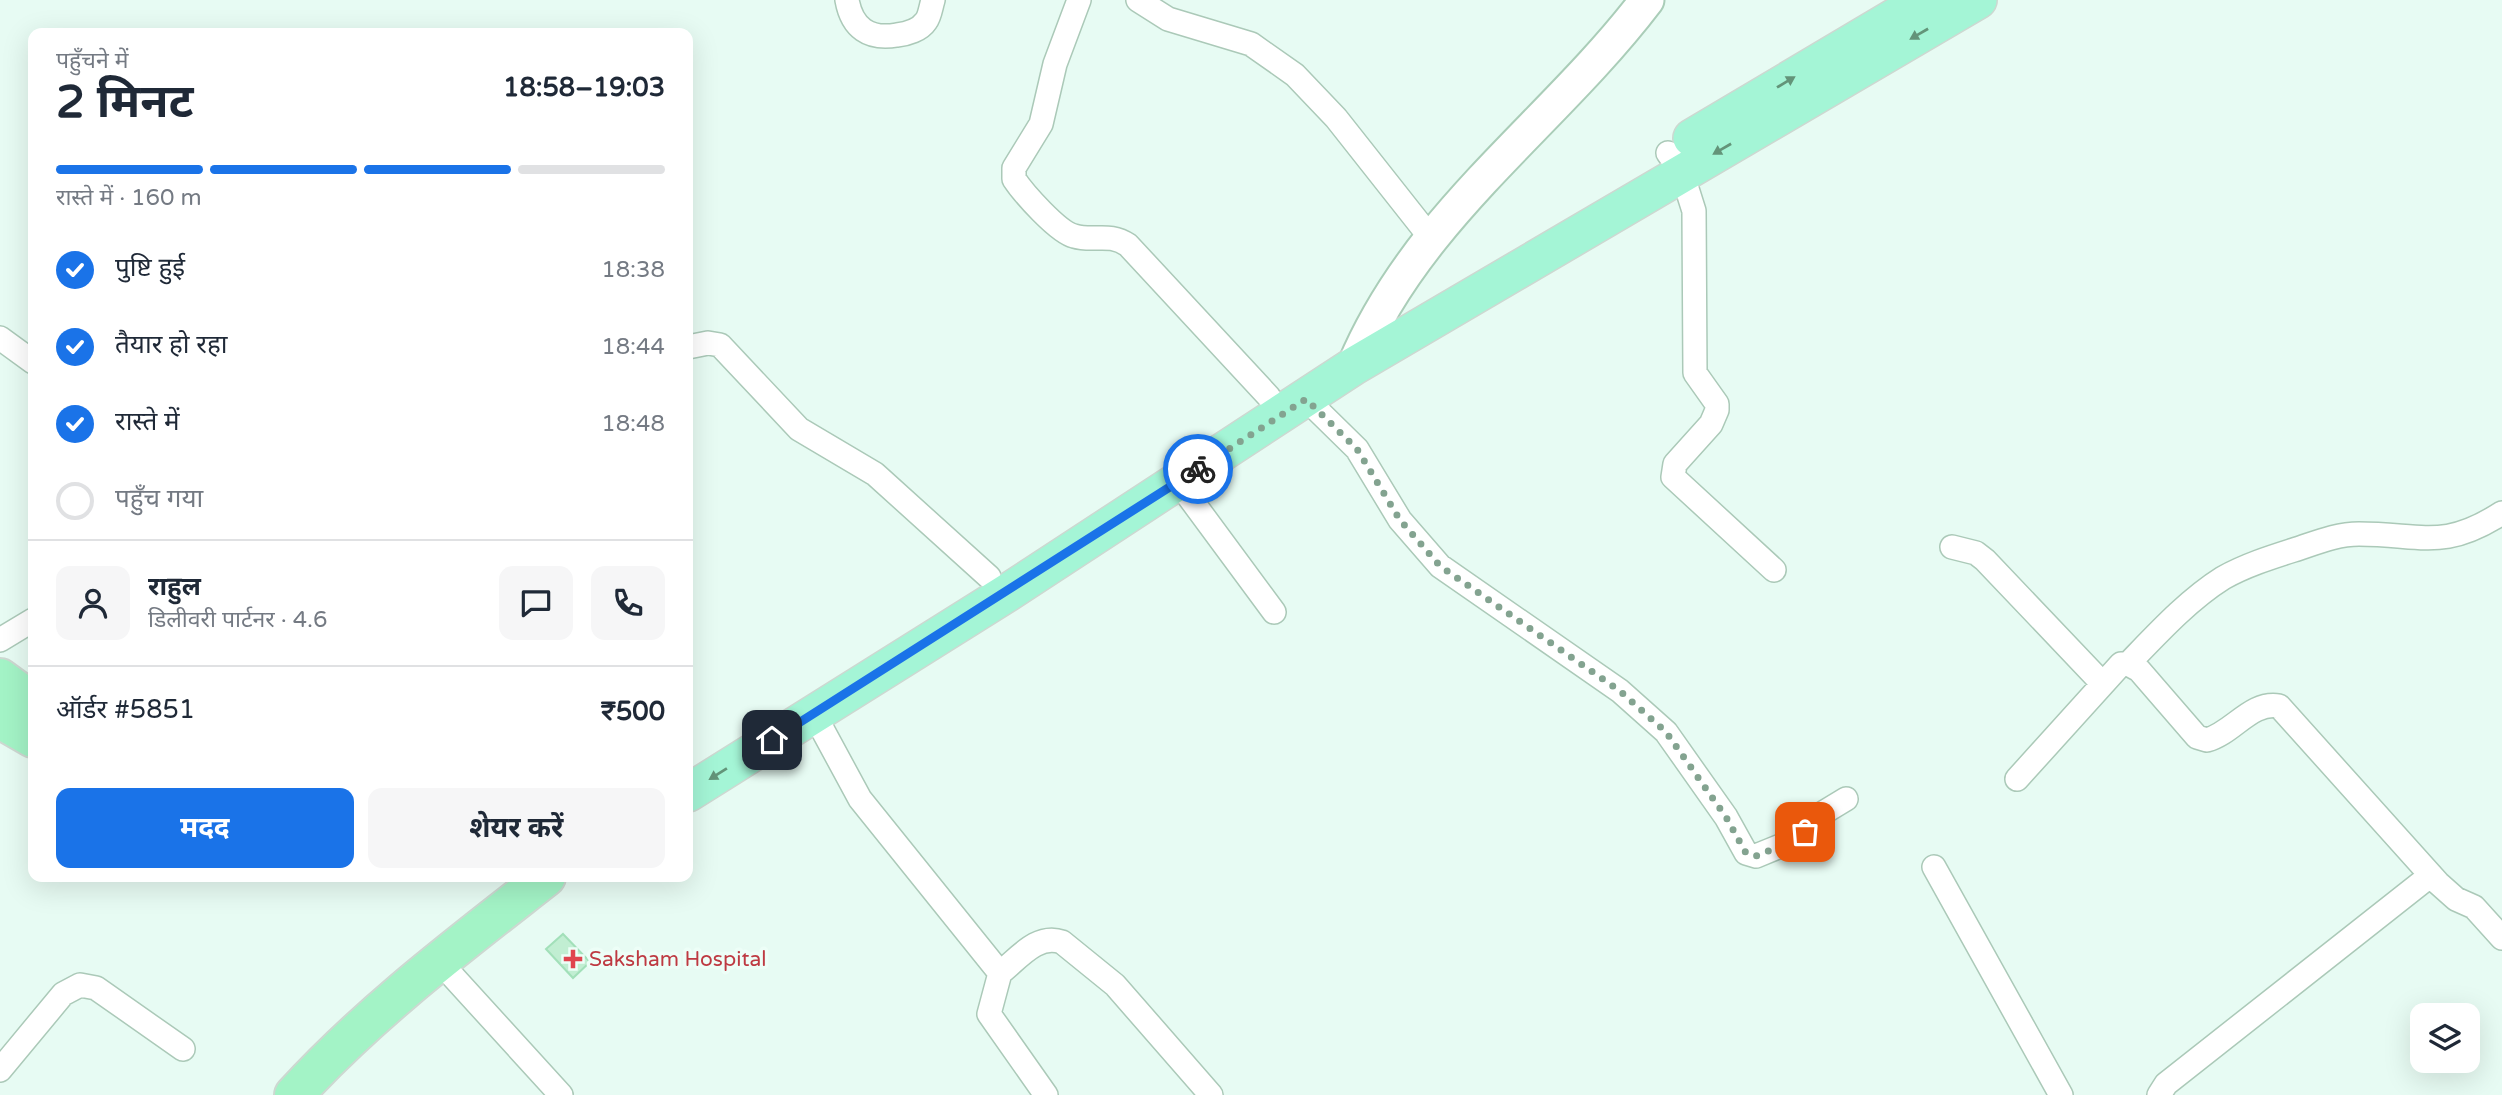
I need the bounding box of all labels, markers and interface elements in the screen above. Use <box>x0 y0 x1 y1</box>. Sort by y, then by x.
one-way arrow <box>1909 28 1928 41</box>
text: पहुँचने में <box>56 47 128 75</box>
text: 18:58–19:03 <box>503 72 665 103</box>
text: 2 मिनट <box>56 75 193 130</box>
one-way arrow <box>1776 76 1796 88</box>
one-way arrow <box>1713 143 1732 156</box>
text: रास्ते में · 160 m <box>56 184 202 212</box>
icon: check <box>56 251 94 289</box>
text: पुष्टि हुई <box>115 252 185 283</box>
text: 18:38 <box>601 256 665 284</box>
icon: check <box>56 328 94 366</box>
text: तैयार हो रहा <box>115 329 228 360</box>
text: 18:44 <box>601 333 665 361</box>
icon: check <box>56 405 94 443</box>
text: रास्ते में <box>115 406 180 437</box>
text: 18:48 <box>601 410 665 438</box>
courier <box>1163 434 1233 504</box>
icon: bike <box>1179 450 1217 488</box>
text: पहुँच गया <box>115 483 203 514</box>
button: person <box>56 566 130 640</box>
button: chat <box>499 566 573 640</box>
button: phone <box>591 566 665 640</box>
text: राहुल <box>148 571 201 602</box>
text: डिलीवरी पार्टनर · 4.6 <box>148 606 328 634</box>
text: ऑर्डर #5851 <box>56 694 195 725</box>
text: ₹500 <box>601 696 665 727</box>
pin <box>742 710 802 770</box>
icon: home <box>753 721 791 759</box>
one-way arrow <box>708 767 728 780</box>
button: मदद <box>56 788 354 868</box>
button: शेयर करें <box>368 788 665 868</box>
pin <box>1775 802 1835 862</box>
icon: bag <box>1786 813 1824 851</box>
place label: Saksham Hospital <box>589 947 766 972</box>
marker: Saksham Hospital <box>563 949 583 969</box>
map controls <box>2410 1003 2480 1073</box>
button: layers <box>2410 1003 2480 1073</box>

